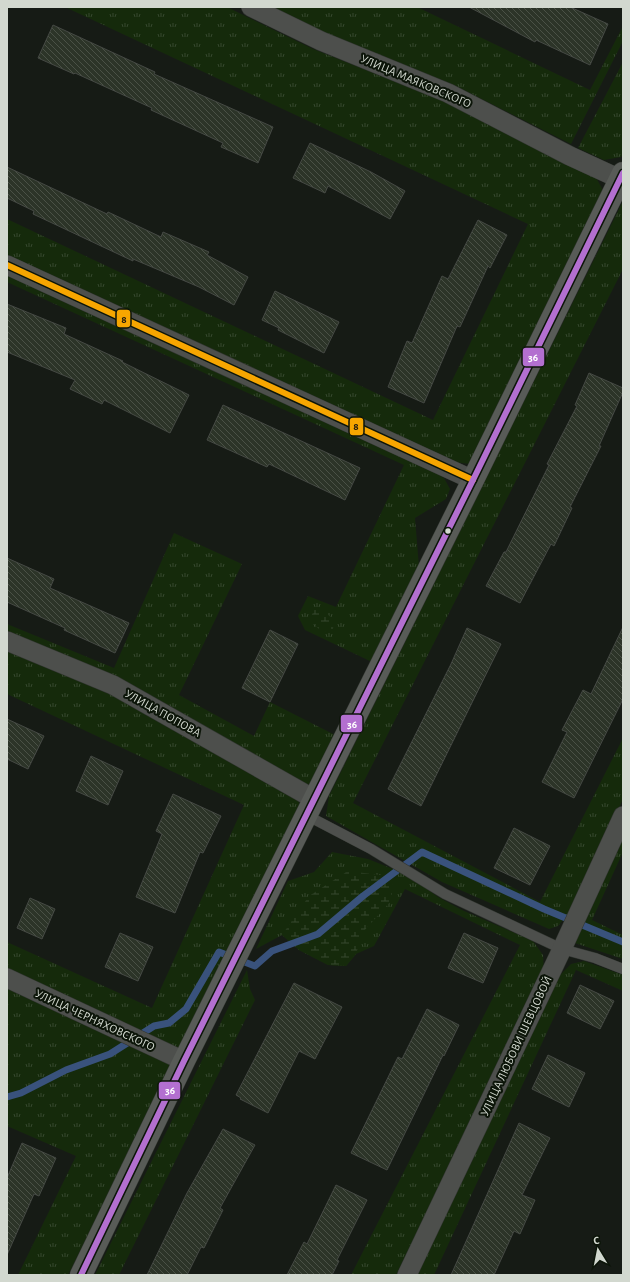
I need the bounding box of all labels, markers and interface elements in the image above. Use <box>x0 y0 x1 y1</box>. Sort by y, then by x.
street label: УЛИЦА МАЯКОВСКОГО <box>359 52 473 110</box>
line badge: 8 <box>116 309 131 328</box>
text: 8 <box>121 314 127 325</box>
line badge: 36 <box>522 347 545 367</box>
text: 36 <box>528 352 538 363</box>
line badge: 8 <box>349 417 364 436</box>
text: 8 <box>353 421 359 432</box>
unlabelled marker <box>443 526 453 536</box>
street label: УЛИЦА ПОПОВА <box>123 687 203 739</box>
line badge: 36 <box>340 714 363 733</box>
text: 36 <box>347 719 357 730</box>
street label: УЛИЦА ЛЮБОВИ ШЕВЦОВОЙ <box>477 974 554 1118</box>
street label: УЛИЦА ЧЕРНЯХОВСКОГО <box>33 987 157 1053</box>
line badge: 36 <box>158 1081 181 1100</box>
text: 36 <box>165 1085 175 1096</box>
north arrow <box>578 1230 618 1270</box>
text: С <box>592 1235 600 1247</box>

